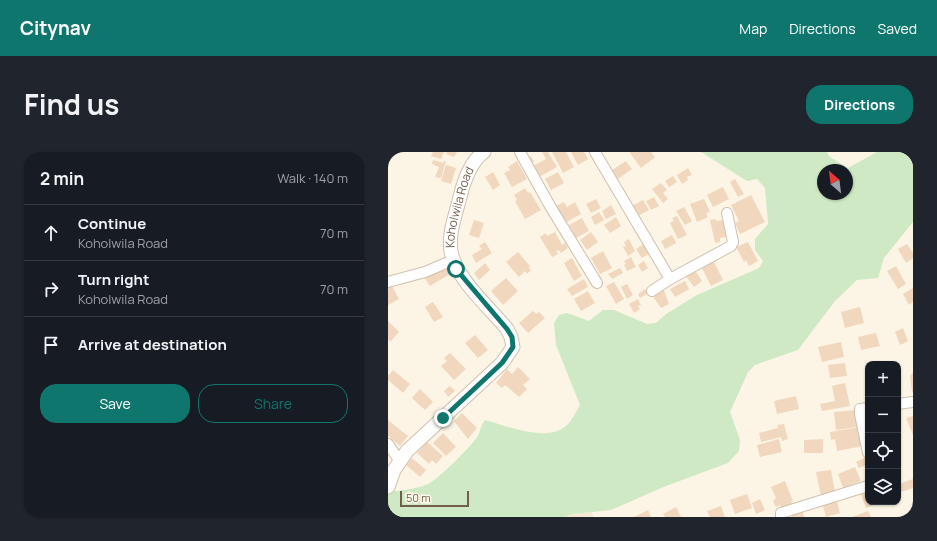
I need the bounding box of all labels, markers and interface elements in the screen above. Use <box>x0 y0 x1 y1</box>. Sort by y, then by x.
text: Citynav <box>20 15 91 41</box>
text: Map <box>739 19 767 38</box>
text: Directions <box>789 19 856 38</box>
text: Saved <box>878 19 917 38</box>
text: Find us <box>24 85 119 123</box>
button: Directions <box>806 85 913 124</box>
street label: Koholwila Road <box>441 164 478 248</box>
north arrow <box>817 164 853 200</box>
text: 2 min <box>40 167 84 190</box>
text: Walk · 140 m <box>277 169 348 187</box>
text: Continue <box>78 213 146 234</box>
icon: ahead <box>40 222 62 244</box>
text: 70 m <box>320 224 348 242</box>
text: Koholwila Road <box>78 234 168 252</box>
route start <box>447 260 465 278</box>
text: Turn right <box>78 269 149 290</box>
icon: right <box>40 278 62 300</box>
text: 70 m <box>320 280 348 298</box>
text: Koholwila Road <box>78 290 168 308</box>
icon: arrive <box>40 334 62 356</box>
text: Arrive at destination <box>78 334 227 355</box>
map controls <box>865 361 901 505</box>
button: + <box>865 361 901 397</box>
button: Save <box>40 384 190 423</box>
button: Share <box>198 384 348 423</box>
button: − <box>865 397 901 433</box>
route end <box>434 409 452 427</box>
button: locate <box>865 433 901 469</box>
button: layers <box>865 469 901 505</box>
scale bar <box>400 489 469 508</box>
text: 50 m <box>406 490 431 505</box>

